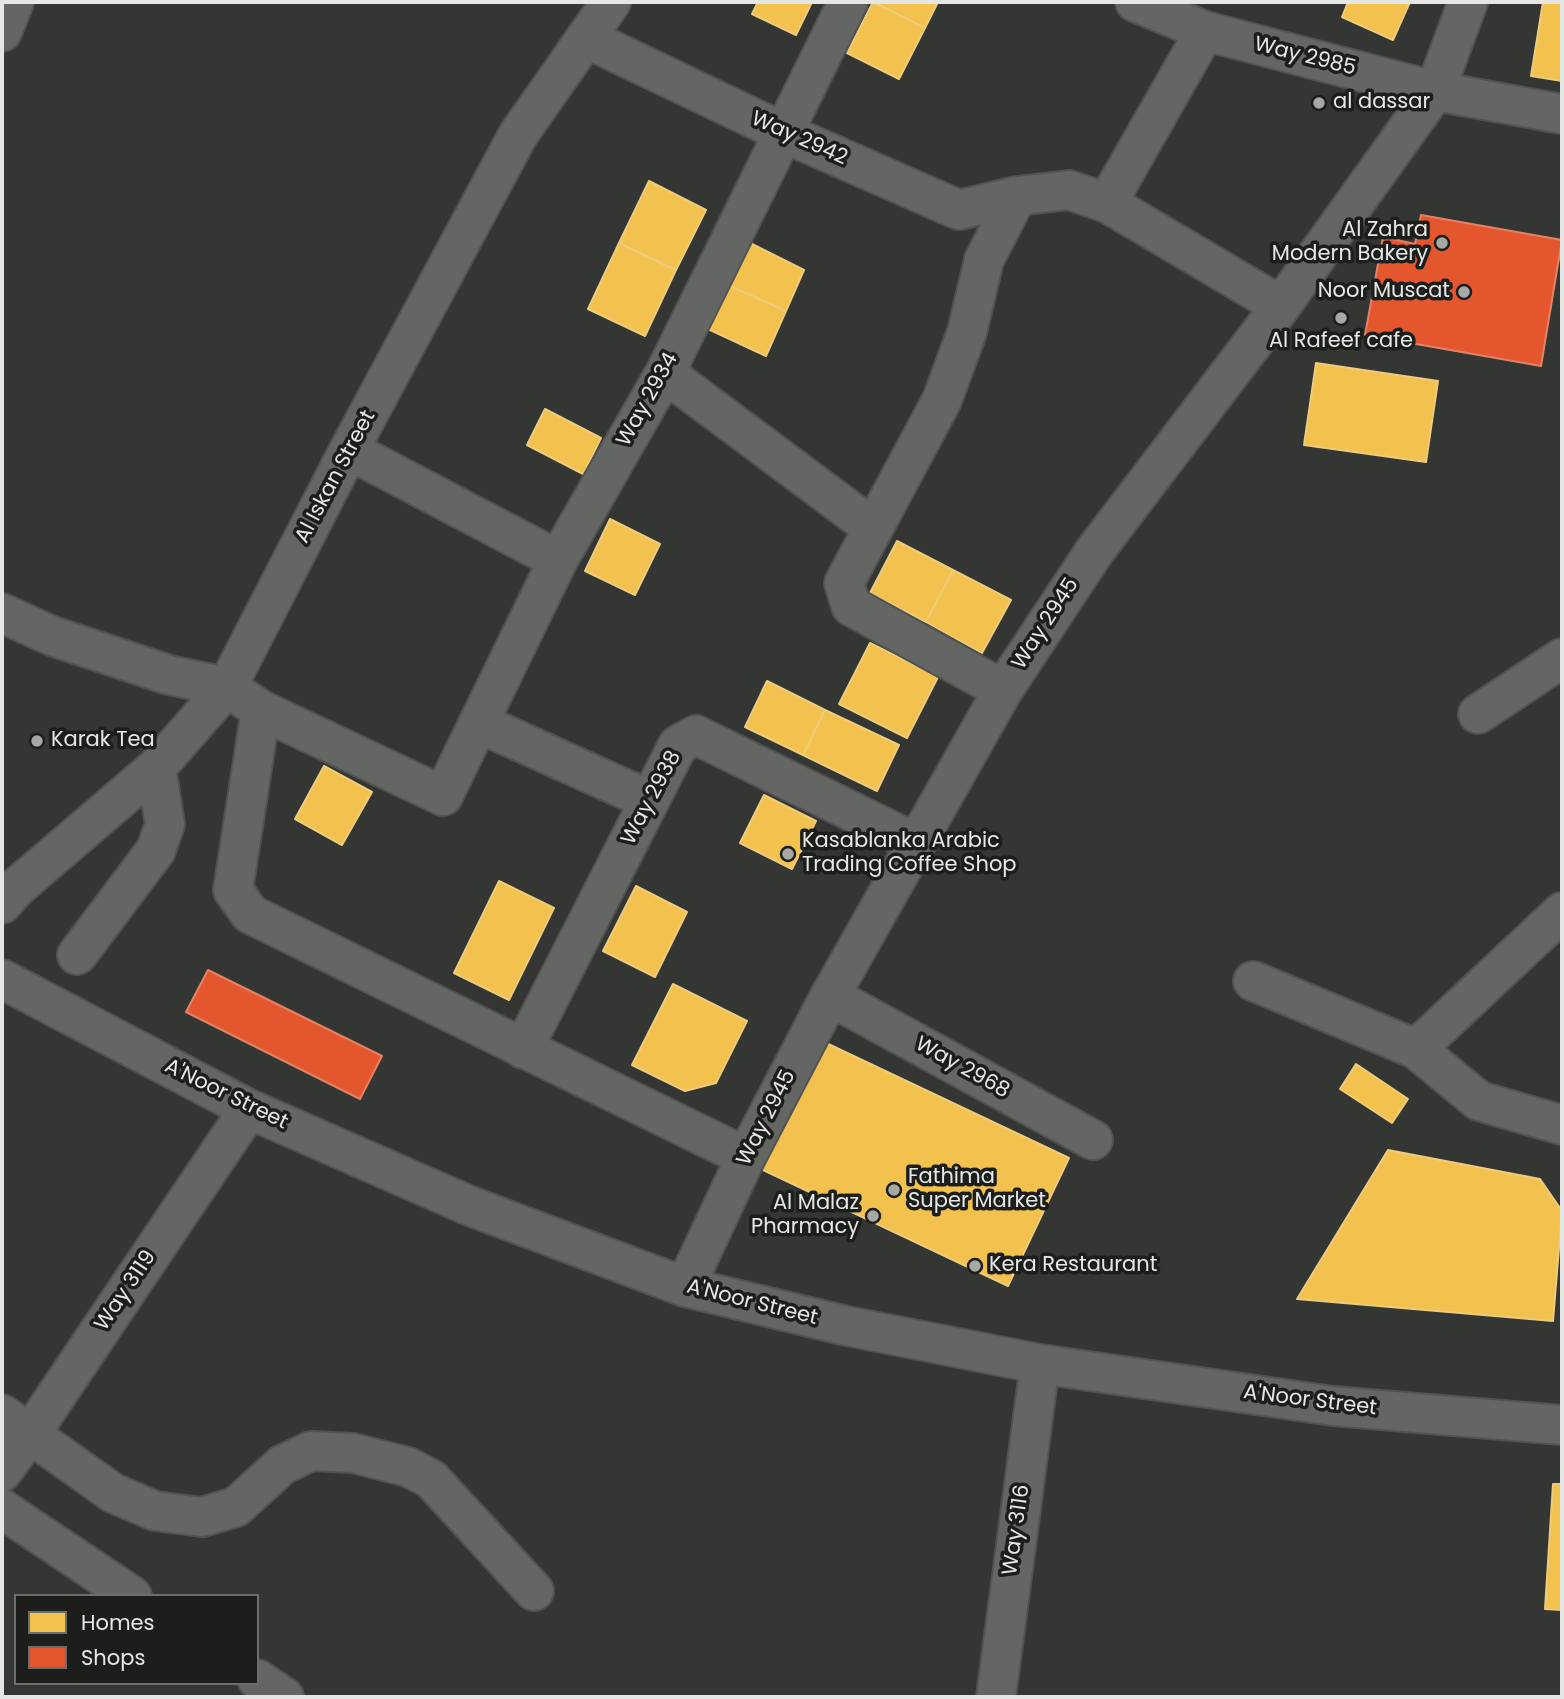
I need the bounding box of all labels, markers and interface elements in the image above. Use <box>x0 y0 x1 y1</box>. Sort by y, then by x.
street label: Way 2985 <box>1252 32 1358 82</box>
place label: al dassar <box>1333 90 1430 116</box>
marker: al dassar <box>1311 95 1327 111</box>
street label: Way 2942 <box>747 107 851 171</box>
place label: Al Zahra Modern Bakery <box>1272 218 1428 268</box>
marker: Al Zahra Modern Bakery <box>1434 235 1450 251</box>
place label: Noor Muscat <box>1318 279 1450 305</box>
marker: Noor Muscat <box>1456 284 1472 300</box>
marker: Al Rafeef cafe <box>1333 310 1349 326</box>
place label: Al Rafeef cafe <box>1269 329 1413 355</box>
street label: Way 2934 <box>612 349 684 451</box>
street label: Al Iskan Street <box>290 406 382 548</box>
street label: Way 2945 <box>1007 574 1085 674</box>
place label: Karak Tea <box>51 728 155 754</box>
marker: Karak Tea <box>29 733 45 749</box>
street label: Way 2938 <box>617 747 687 849</box>
place label: Kasablanka Arabic Trading Coffee Shop <box>802 829 1017 879</box>
marker: Kasablanka Arabic Trading Coffee Shop <box>780 846 796 862</box>
street label: Way 2968 <box>910 1032 1014 1104</box>
street label: A'Noor Street <box>160 1054 292 1136</box>
street label: Way 2945 <box>732 1066 802 1170</box>
place label: Fathima Super Market <box>908 1165 1046 1215</box>
marker: Fathima Super Market <box>886 1182 902 1198</box>
place label: Al Malaz Pharmacy <box>751 1191 859 1241</box>
marker: Al Malaz Pharmacy <box>865 1208 881 1224</box>
street label: Way 3119 <box>90 1246 162 1336</box>
place label: Kera Restaurant <box>989 1253 1157 1279</box>
marker: Kera Restaurant <box>967 1258 983 1274</box>
street label: A'Noor Street <box>684 1275 820 1331</box>
street label: A'Noor Street <box>1242 1380 1378 1422</box>
street label: Way 3116 <box>998 1483 1036 1577</box>
legend <box>14 1594 259 1685</box>
text: Homes <box>81 1608 155 1637</box>
text: Shops <box>81 1643 145 1672</box>

